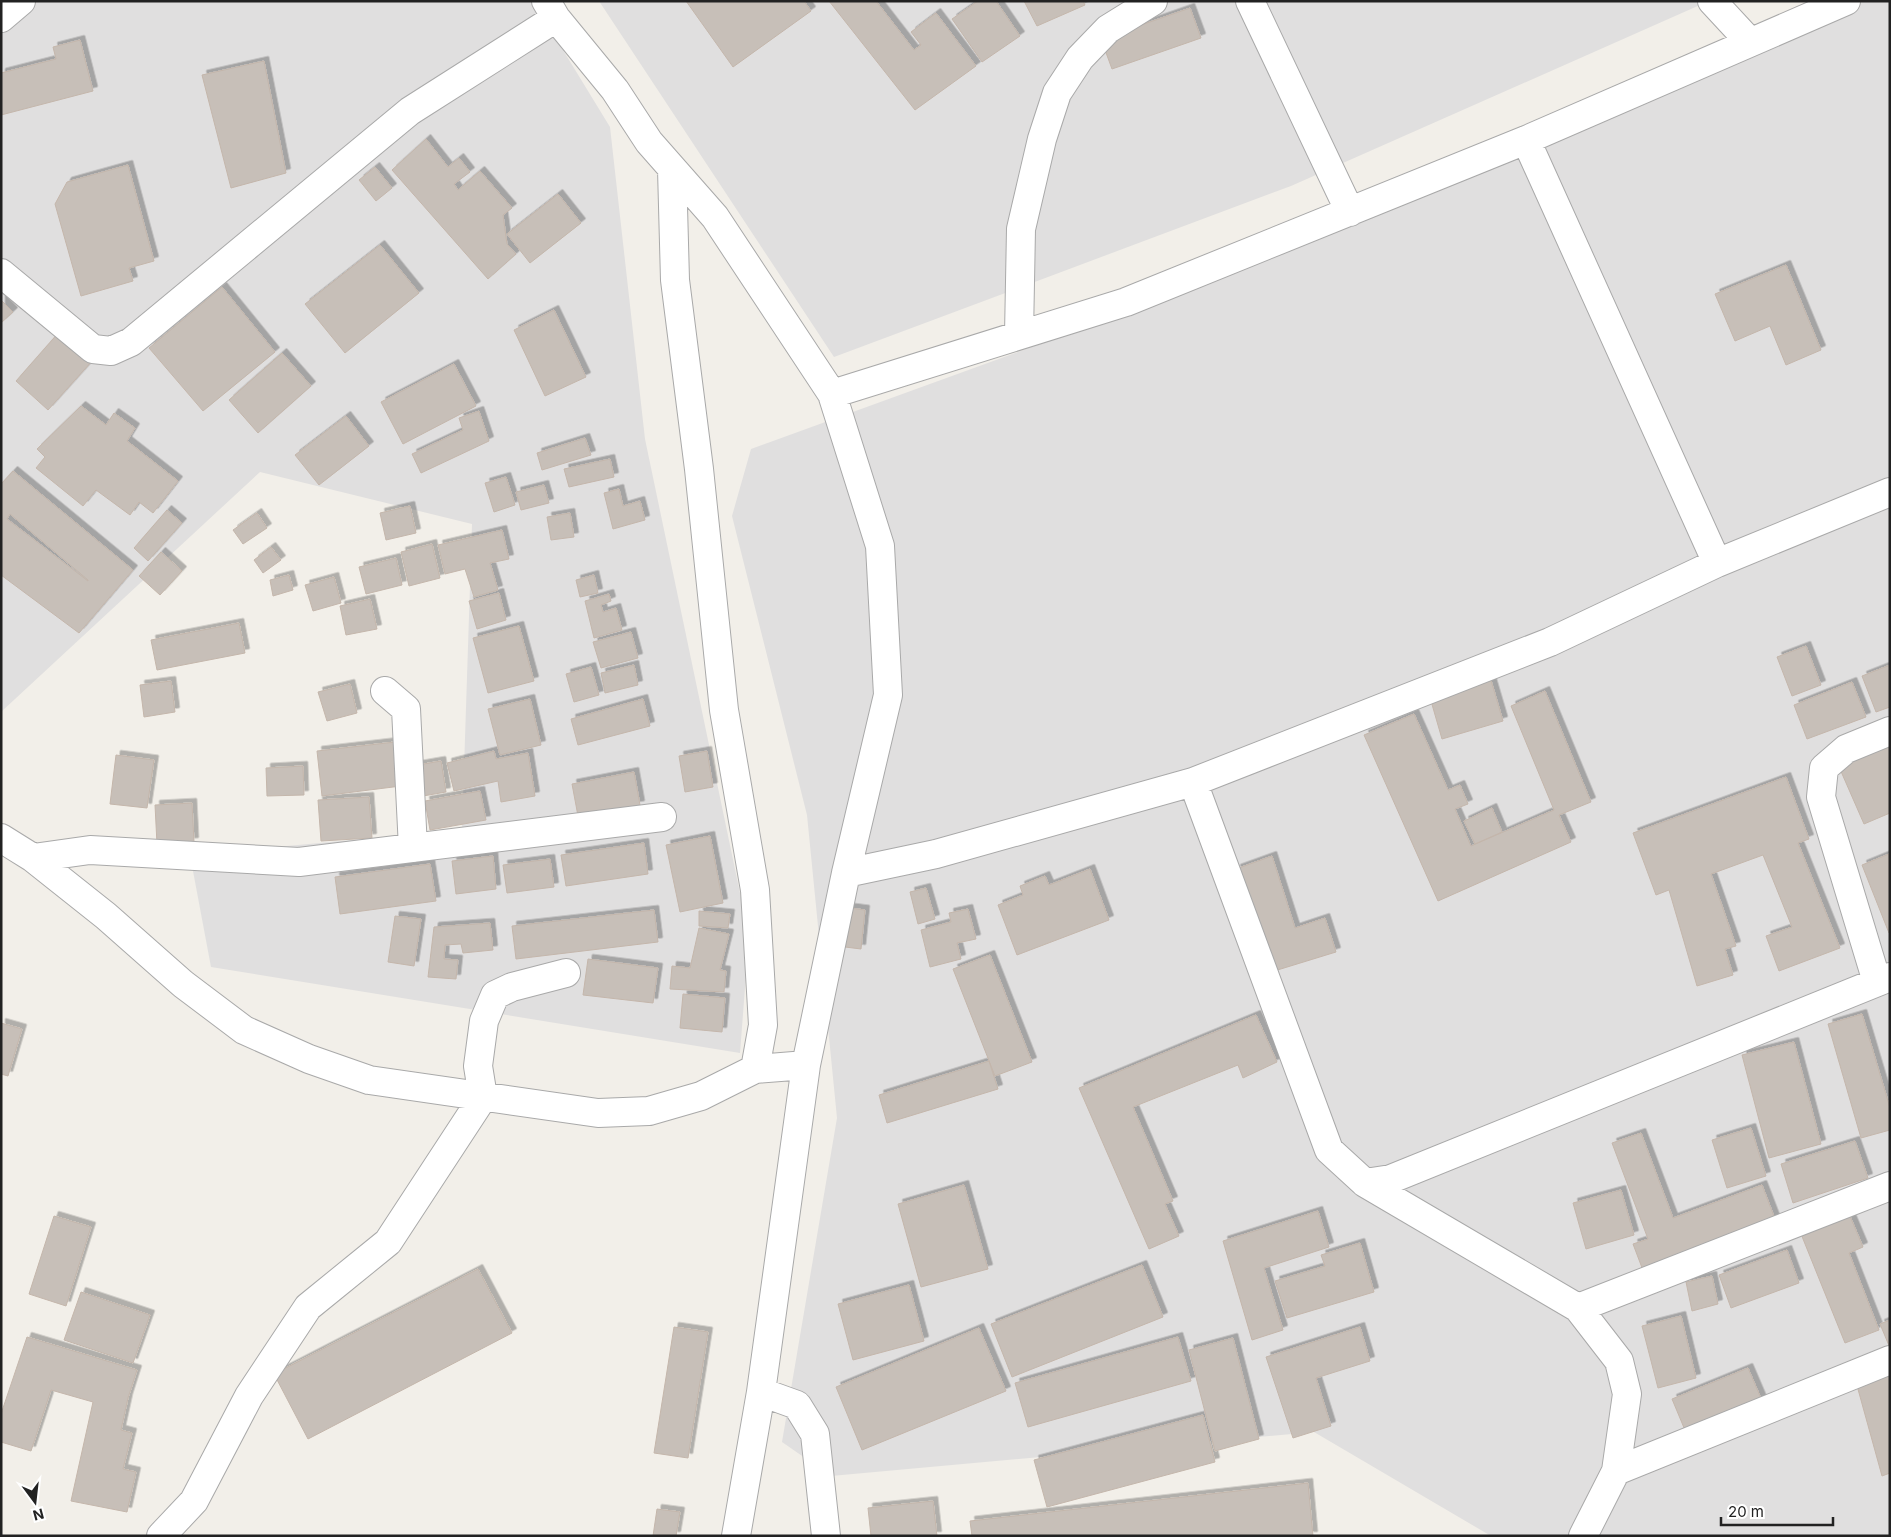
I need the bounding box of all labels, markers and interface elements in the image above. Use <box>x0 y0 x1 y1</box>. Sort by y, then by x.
north arrow <box>10 1477 60 1527</box>
scale bar <box>1721 1494 1834 1526</box>
text: 20 m <box>1728 1502 1764 1521</box>
text: N <box>31 1505 46 1525</box>

